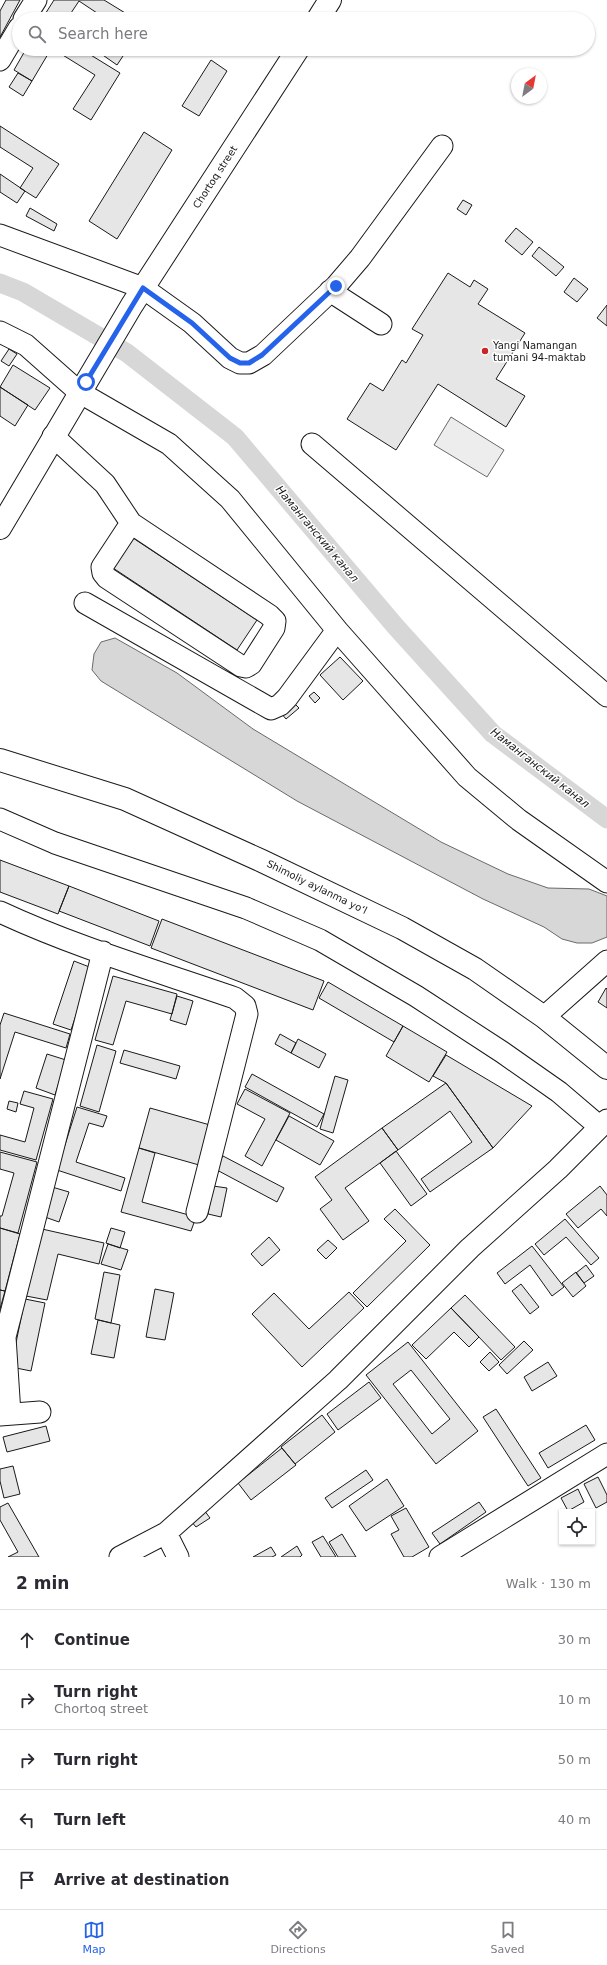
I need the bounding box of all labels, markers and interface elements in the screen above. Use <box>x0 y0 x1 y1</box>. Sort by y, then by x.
search box <box>12 12 595 56</box>
icon: search <box>26 23 48 45</box>
text: Search here <box>58 25 148 43</box>
north arrow <box>511 68 547 104</box>
street label: Chortoq street <box>191 144 239 210</box>
route end <box>327 277 345 295</box>
place label: Yangi Namangan tumani 94-maktab <box>492 340 586 363</box>
marker: Yangi Namangan tumani 94-maktab <box>480 346 490 356</box>
route start <box>77 373 95 391</box>
water label: Наманганский канал <box>273 483 361 585</box>
water label: Наманганский канал <box>488 725 592 811</box>
street label: Shimoliy aylanma yoʻl <box>265 858 369 916</box>
map controls <box>559 1509 595 1545</box>
button: locate <box>559 1509 595 1545</box>
text: 2 min <box>16 1573 69 1593</box>
text: Walk · 130 m <box>506 1576 591 1591</box>
icon: ahead <box>16 1629 38 1651</box>
text: Continue <box>54 1631 130 1649</box>
text: 30 m <box>558 1632 591 1647</box>
text: Turn right <box>54 1683 138 1701</box>
icon: right <box>16 1689 38 1711</box>
text: 10 m <box>558 1692 591 1707</box>
text: Chortoq street <box>54 1701 148 1716</box>
icon: right <box>16 1749 38 1771</box>
text: Turn right <box>54 1751 138 1769</box>
text: 50 m <box>558 1752 591 1767</box>
icon: left <box>16 1809 38 1831</box>
text: Turn left <box>54 1811 126 1829</box>
text: 40 m <box>558 1812 591 1827</box>
icon: arrive <box>16 1869 38 1891</box>
text: Arrive at destination <box>54 1871 229 1889</box>
tab: Map <box>82 1919 106 1956</box>
tab: Directions <box>270 1919 326 1956</box>
tab: Saved <box>491 1919 525 1956</box>

